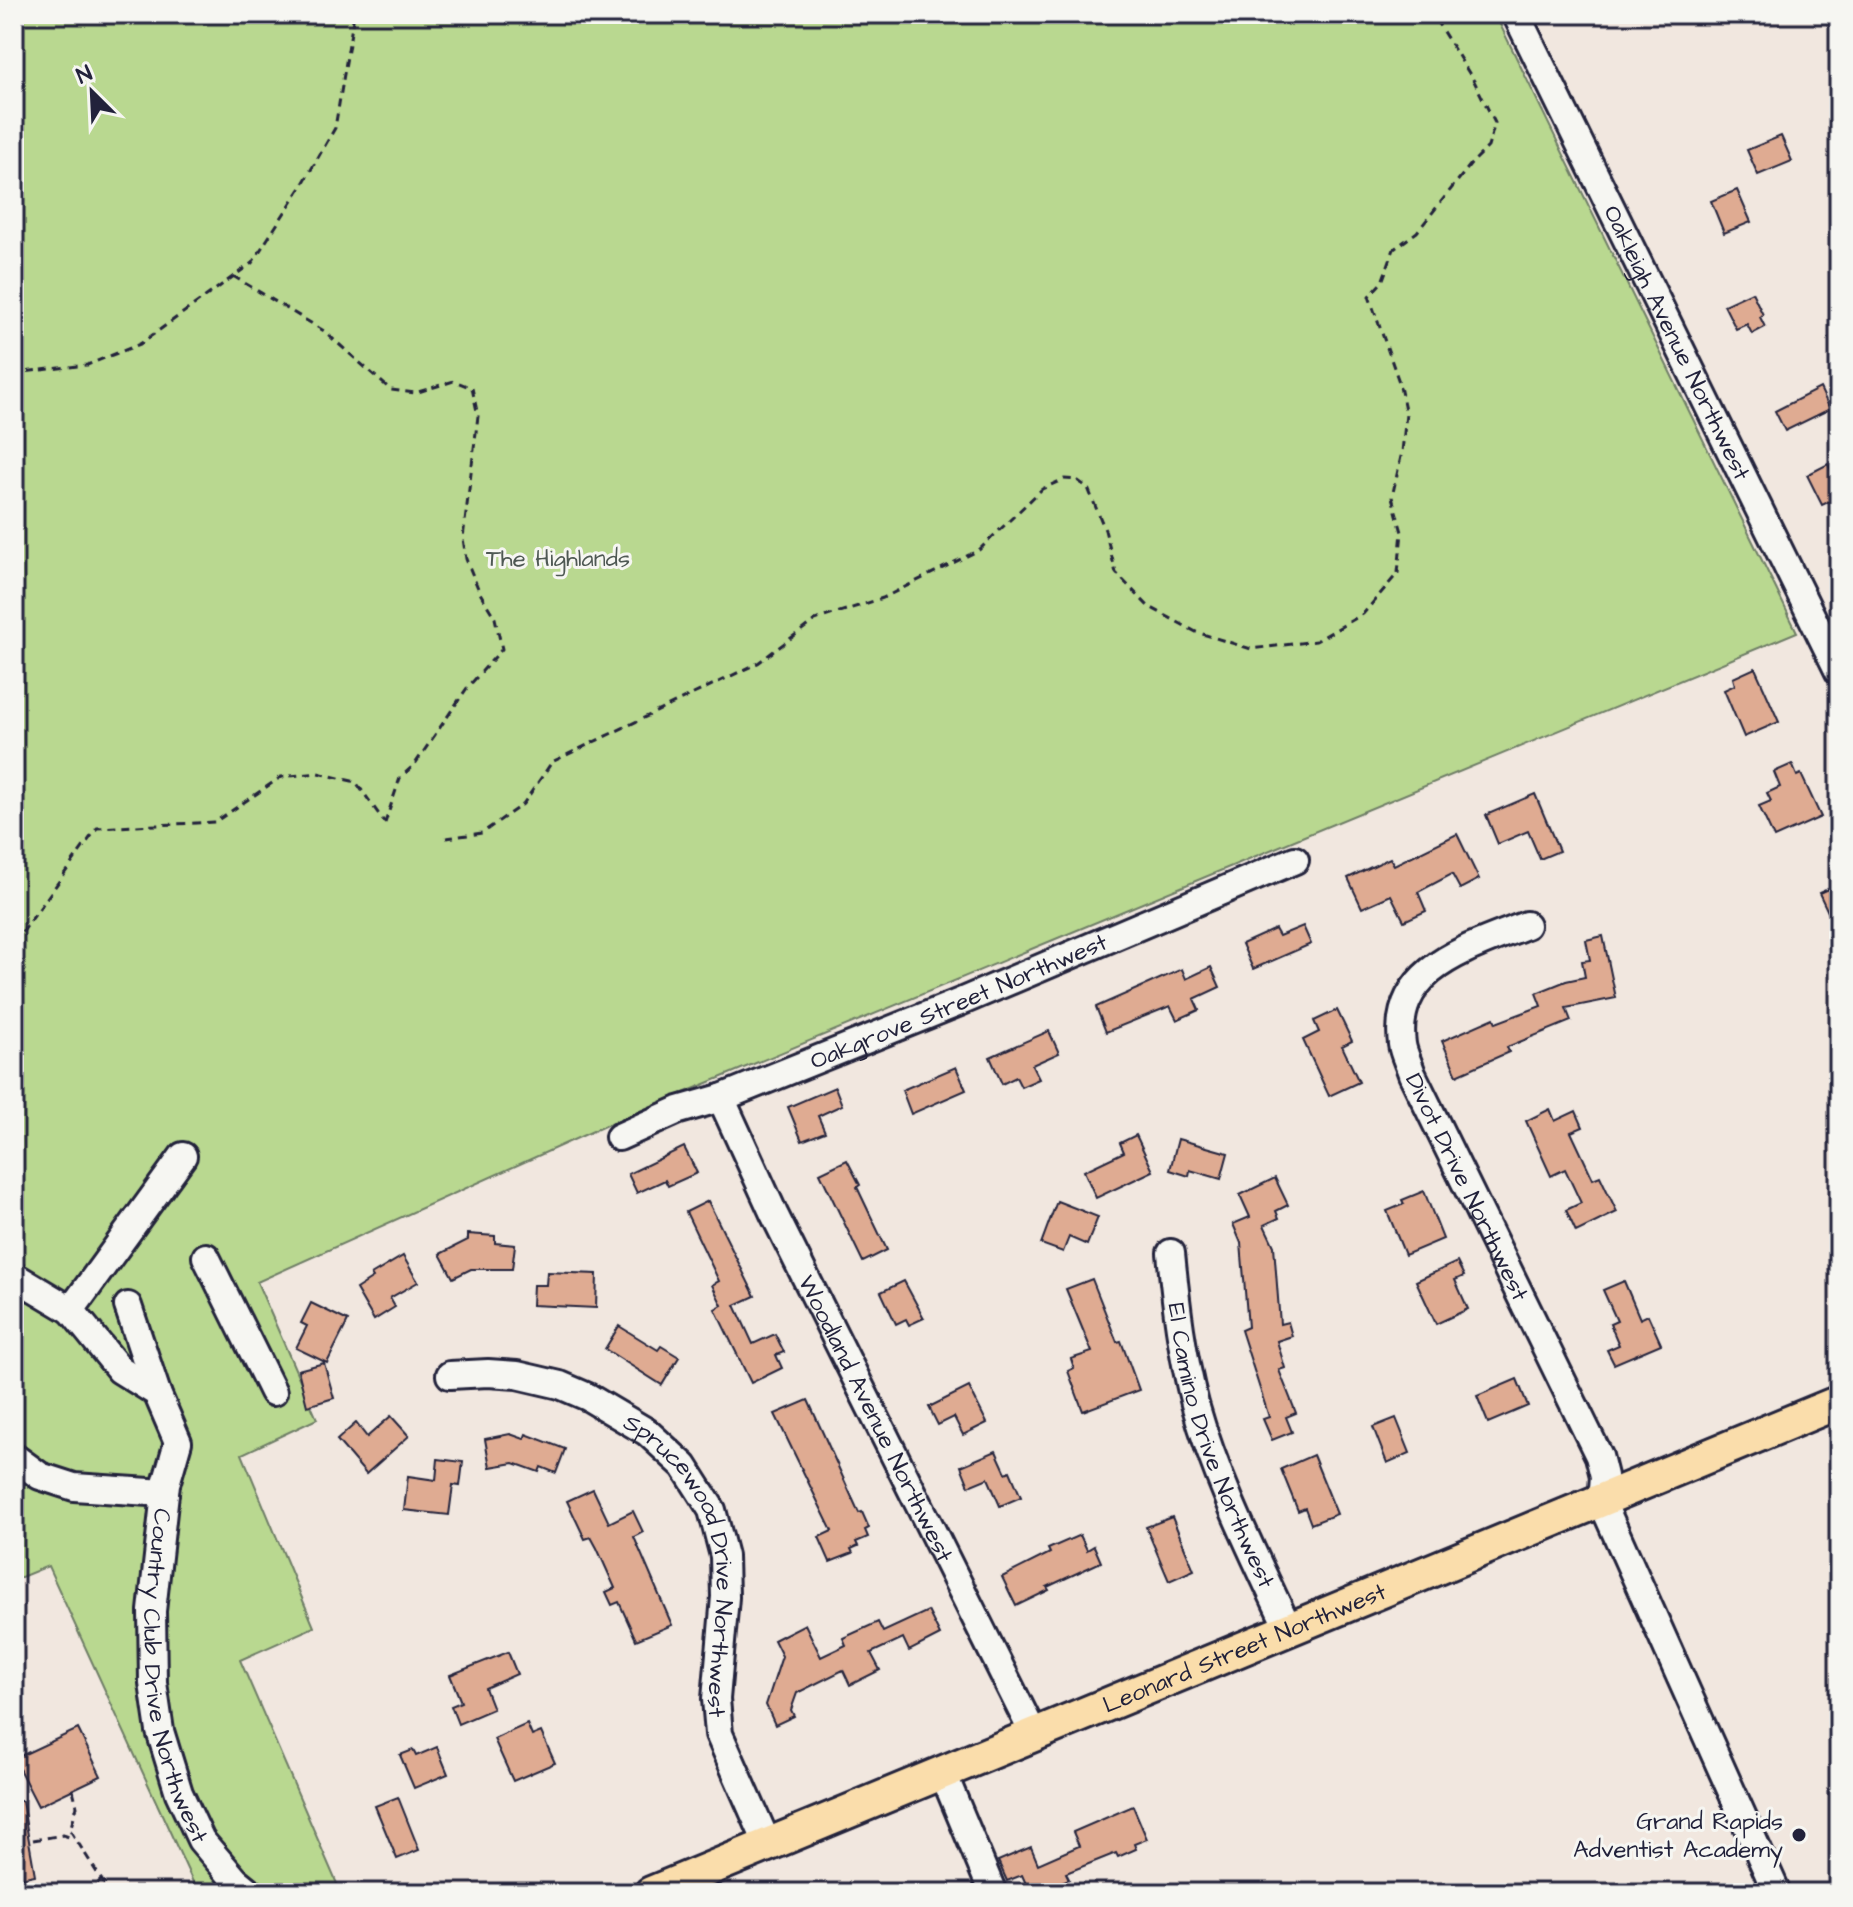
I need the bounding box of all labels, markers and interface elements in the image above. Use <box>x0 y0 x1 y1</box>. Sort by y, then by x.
north arrow <box>52 52 132 132</box>
text: N <box>72 58 97 92</box>
street label: Oakleigh Avenue Northwest <box>1594 200 1758 487</box>
park label: The Highlands <box>486 542 630 577</box>
street label: Oakgrove Street Northwest <box>805 925 1113 1078</box>
street label: Divot Drive Northwest <box>1396 1068 1537 1307</box>
street label: Woodland Avenue Northwest <box>789 1269 961 1569</box>
street label: El Camino Drive Northwest <box>1159 1301 1283 1594</box>
street label: Sprucewood Drive Northwest <box>617 1406 741 1719</box>
street label: Country Club Drive Northwest <box>134 1507 216 1849</box>
street label: Leonard Street Northwest <box>1098 1575 1392 1722</box>
place label: Grand Rapids Adventist Academy <box>1573 1805 1783 1868</box>
marker: Grand Rapids Adventist Academy <box>1790 1826 1808 1844</box>

